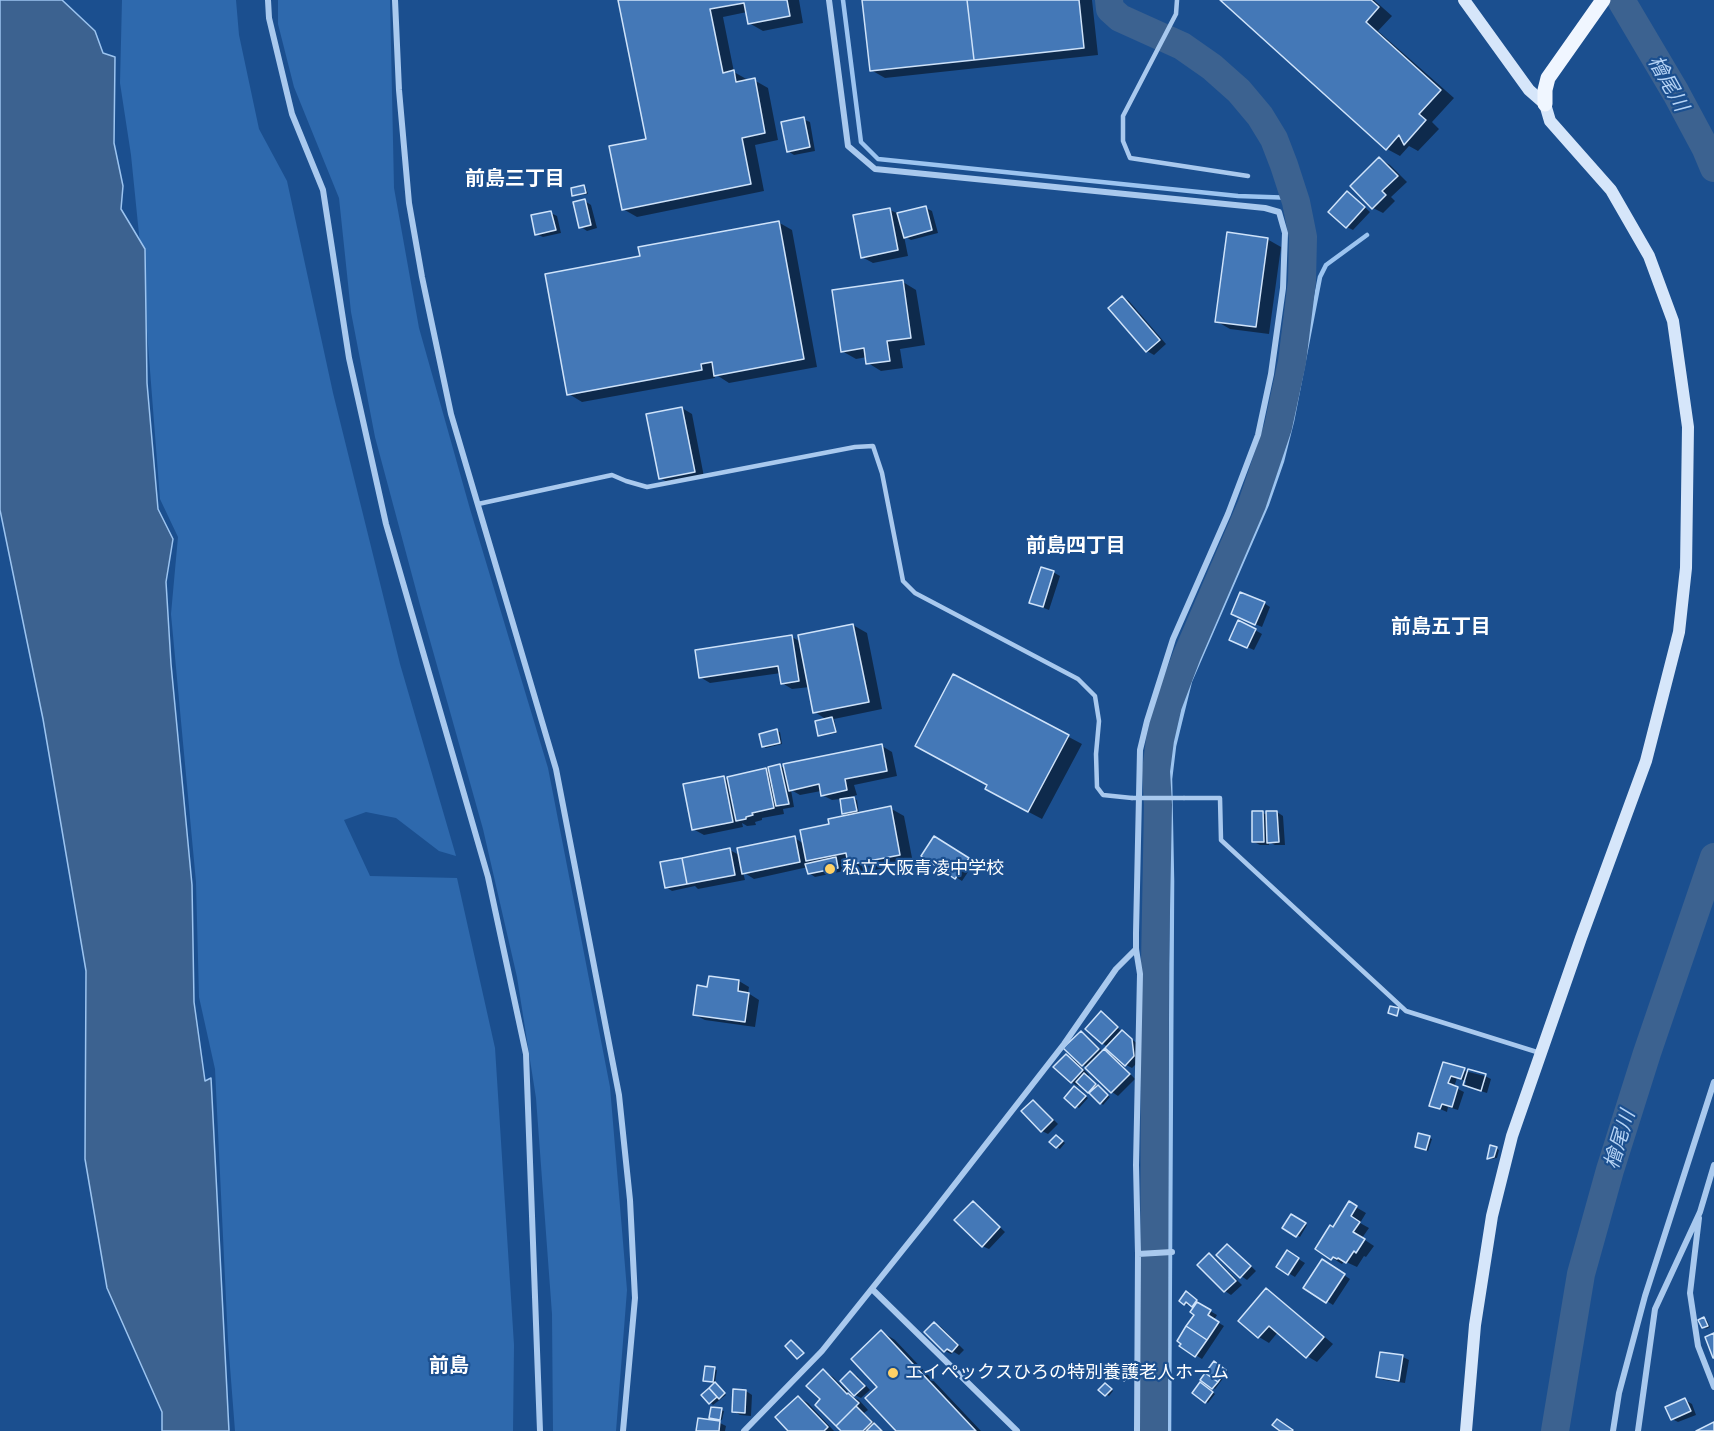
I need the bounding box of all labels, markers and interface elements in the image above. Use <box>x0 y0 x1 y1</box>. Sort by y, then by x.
water label: 檜尾川 <box>1642 52 1692 116</box>
district label: 前島三丁目 <box>465 168 565 192</box>
district label: 前島四丁目 <box>1026 535 1126 559</box>
district label: 前島五丁目 <box>1391 616 1491 640</box>
place label: 私立大阪青凌中学校 <box>842 858 1004 880</box>
marker: 私立大阪青凌中学校 <box>823 862 837 876</box>
water label: 檜尾川 <box>1601 1108 1641 1172</box>
district label: 前島 <box>429 1355 469 1379</box>
place label: エイぺックスひろの特別養護老人ホーム <box>905 1362 1229 1384</box>
marker: エイぺックスひろの特別養護老人ホーム <box>886 1366 900 1380</box>

